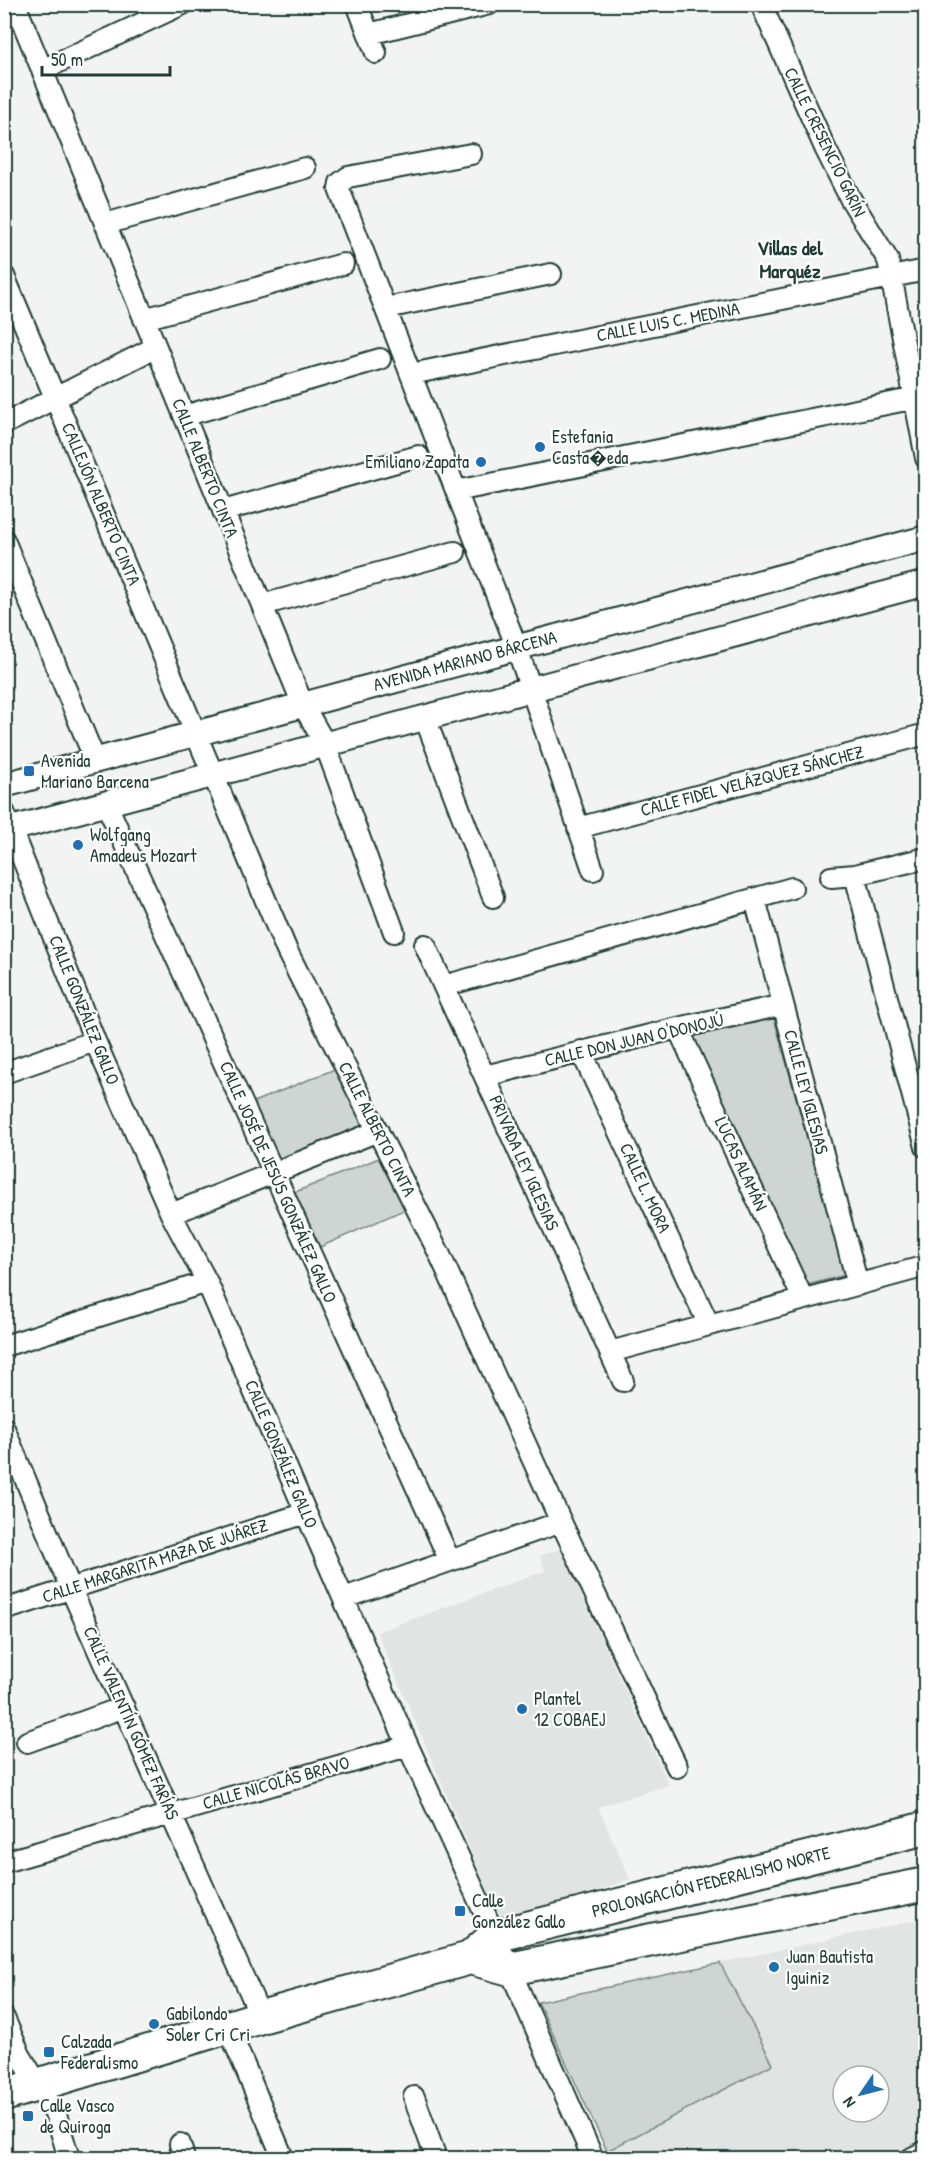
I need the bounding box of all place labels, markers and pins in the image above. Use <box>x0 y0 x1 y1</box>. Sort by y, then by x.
place label: Estefania Casta�eda <box>552 424 628 470</box>
marker: Estefania Casta�eda <box>533 440 547 454</box>
place label: Emiliano Zapata <box>365 449 469 474</box>
marker: Emiliano Zapata <box>474 455 488 469</box>
place label: Avenida Mariano Barcena <box>41 748 149 794</box>
marker: Avenida Mariano Barcena <box>22 764 36 778</box>
place label: Wolfgang Amadeus Mozart <box>90 822 197 868</box>
marker: Wolfgang Amadeus Mozart <box>71 838 85 852</box>
place label: Plantel 12 COBAEJ <box>534 1686 606 1732</box>
marker: Plantel 12 COBAEJ <box>515 1702 529 1716</box>
place label: Calle González Gallo <box>472 1888 565 1934</box>
marker: Calle González Gallo <box>453 1904 467 1918</box>
place label: Juan Bautista Iguiniz <box>786 1944 873 1990</box>
marker: Juan Bautista Iguiniz <box>767 1960 781 1974</box>
place label: Gabilondo Soler Cri Cri <box>166 2001 250 2047</box>
marker: Gabilondo Soler Cri Cri <box>147 2017 161 2031</box>
place label: Calzada Federalismo <box>60 2029 138 2075</box>
marker: Calzada Federalismo <box>42 2045 56 2059</box>
place label: Calle Vasco de Quiroga <box>40 2093 114 2139</box>
marker: Calle Vasco de Quiroga <box>21 2109 35 2123</box>

